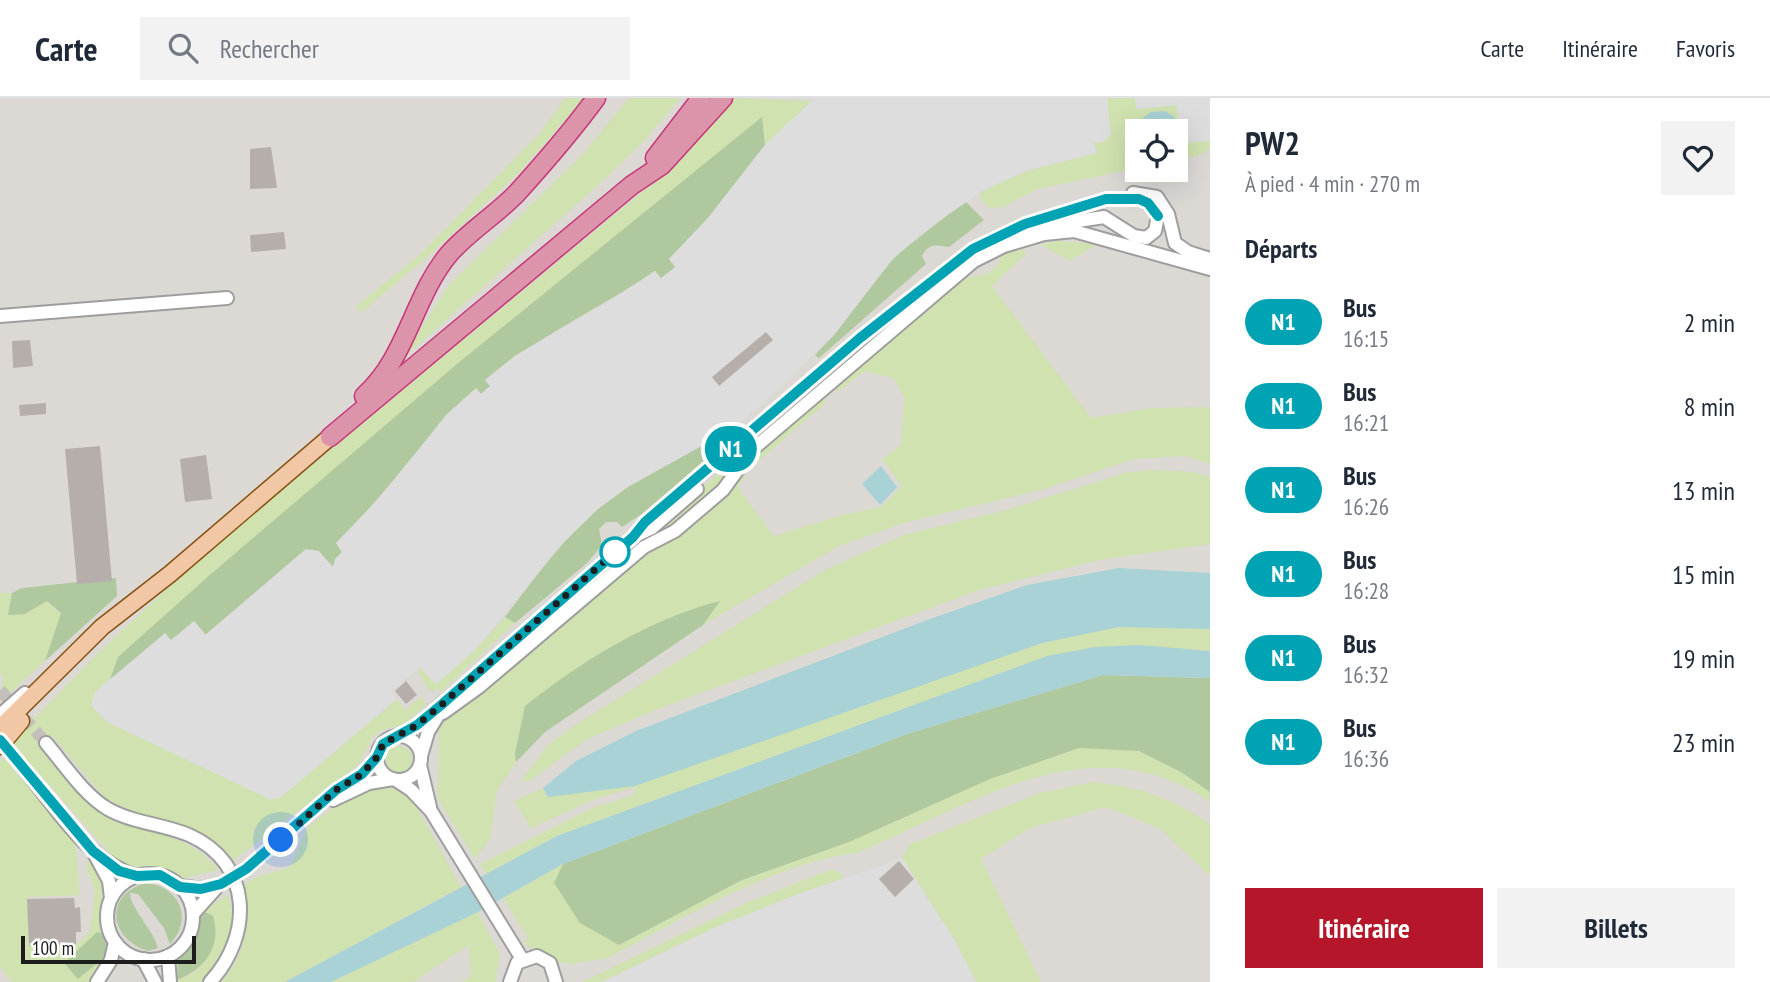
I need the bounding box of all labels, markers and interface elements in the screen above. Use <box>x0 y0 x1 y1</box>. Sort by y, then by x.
search box <box>140 17 630 80</box>
text: Carte <box>35 27 98 70</box>
icon: search <box>164 29 202 67</box>
text: Rechercher <box>220 32 319 65</box>
text: Carte <box>1480 33 1524 64</box>
text: Itinéraire <box>1562 33 1638 64</box>
text: Favoris <box>1676 33 1735 64</box>
map controls <box>1125 119 1188 182</box>
button: locate <box>1125 119 1188 182</box>
text: PW2 <box>1245 121 1300 164</box>
button: heart <box>1661 121 1735 195</box>
text: À pied · 4 min · 270 m <box>1245 169 1420 198</box>
text: Départs <box>1245 232 1317 265</box>
text: Bus <box>1343 291 1376 324</box>
text: N1 <box>1271 306 1296 337</box>
text: 2 min <box>1684 306 1735 339</box>
text: 16:15 <box>1343 324 1389 353</box>
text: Bus <box>1343 375 1376 408</box>
text: N1 <box>1271 390 1296 421</box>
text: 8 min <box>1684 390 1735 423</box>
text: 16:21 <box>1343 408 1389 437</box>
line badge: N1 <box>700 426 762 472</box>
text: N1 <box>719 433 743 464</box>
text: Bus <box>1343 459 1376 492</box>
text: N1 <box>1271 474 1296 505</box>
text: 13 min <box>1672 474 1735 507</box>
text: 16:26 <box>1343 492 1389 521</box>
unlabelled marker <box>600 537 630 567</box>
text: Bus <box>1343 543 1376 576</box>
text: N1 <box>1271 558 1296 589</box>
text: 15 min <box>1672 558 1735 591</box>
text: 16:28 <box>1343 576 1389 605</box>
text: Bus <box>1343 627 1376 660</box>
text: N1 <box>1271 642 1296 673</box>
text: 19 min <box>1672 642 1735 675</box>
text: 16:32 <box>1343 660 1389 689</box>
text: Bus <box>1343 711 1376 744</box>
text: N1 <box>1271 726 1296 757</box>
text: 23 min <box>1672 726 1735 759</box>
text: 16:36 <box>1343 744 1389 773</box>
your location <box>263 822 298 857</box>
button: Itinéraire <box>1245 888 1483 968</box>
button: Billets <box>1497 888 1735 968</box>
scale bar <box>21 933 196 965</box>
text: 100 m <box>32 936 74 960</box>

